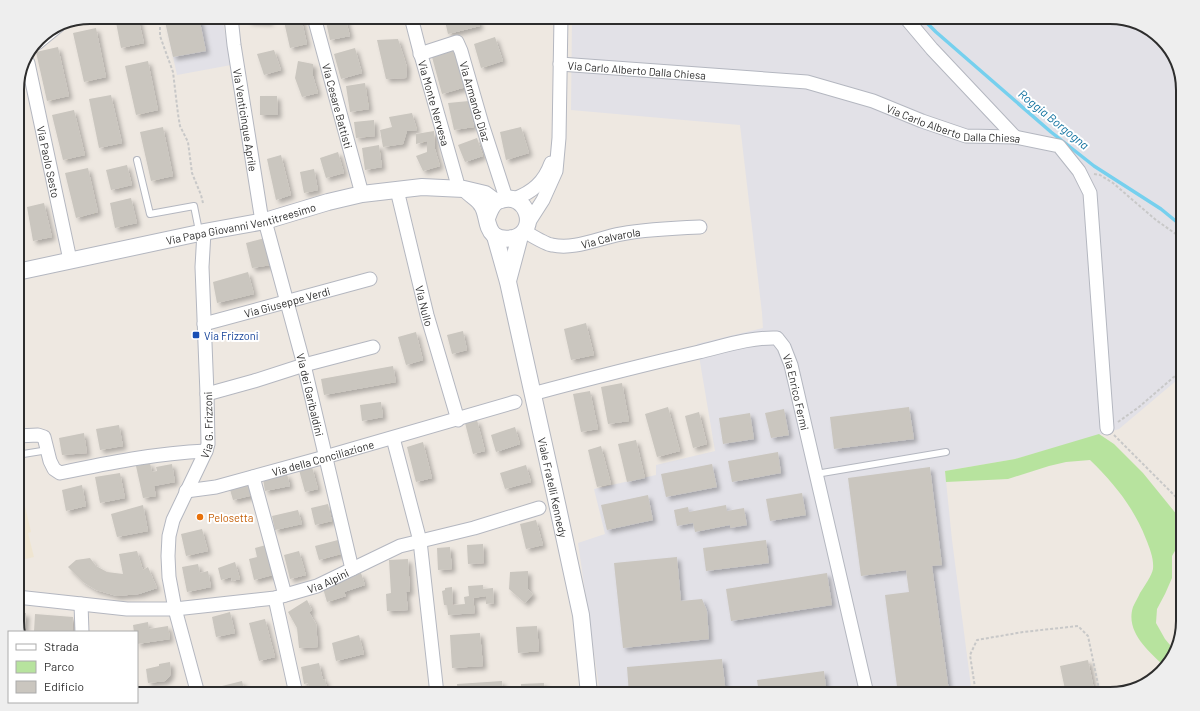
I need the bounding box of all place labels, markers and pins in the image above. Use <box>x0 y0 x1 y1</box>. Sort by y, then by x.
place label: Via Frizzoni <box>204 329 259 342</box>
marker: Via Frizzoni <box>191 330 201 340</box>
place label: Pelosetta <box>208 511 253 524</box>
marker: Pelosetta <box>195 512 205 522</box>

